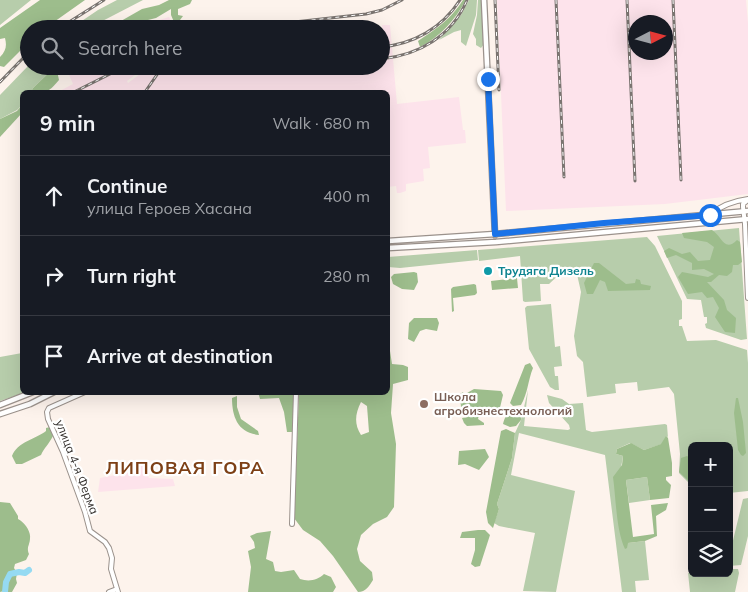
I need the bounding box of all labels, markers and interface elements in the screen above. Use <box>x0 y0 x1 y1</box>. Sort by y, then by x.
north arrow <box>628 15 673 60</box>
search box <box>20 20 390 75</box>
icon: search <box>38 34 66 62</box>
text: Search here <box>78 36 182 60</box>
route end <box>477 68 500 91</box>
text: 9 min <box>40 110 95 136</box>
text: Walk · 680 m <box>272 113 370 133</box>
text: Continue <box>87 174 167 198</box>
icon: ahead <box>40 182 68 210</box>
text: 400 m <box>323 186 370 206</box>
text: улица Героев Хасана <box>87 198 252 218</box>
route start <box>699 204 722 227</box>
icon: right <box>40 262 68 290</box>
place label: Трудяга Дизель <box>498 263 594 278</box>
text: Turn right <box>87 264 176 288</box>
marker: Трудяга Дизель <box>482 265 494 277</box>
text: 280 m <box>323 266 370 286</box>
icon: arrive <box>40 342 68 370</box>
text: Arrive at destination <box>87 344 273 368</box>
place label: Школа агробизнестехнологий <box>434 389 572 418</box>
marker: Школа агробизнестехнологий <box>418 398 430 410</box>
street label: улица 4-я Ферма <box>53 417 102 516</box>
map controls <box>688 442 733 577</box>
button: + <box>688 442 733 487</box>
district label: ЛИПОВАЯ ГОРА <box>105 456 265 479</box>
button: − <box>688 487 733 532</box>
button: layers <box>688 532 733 577</box>

